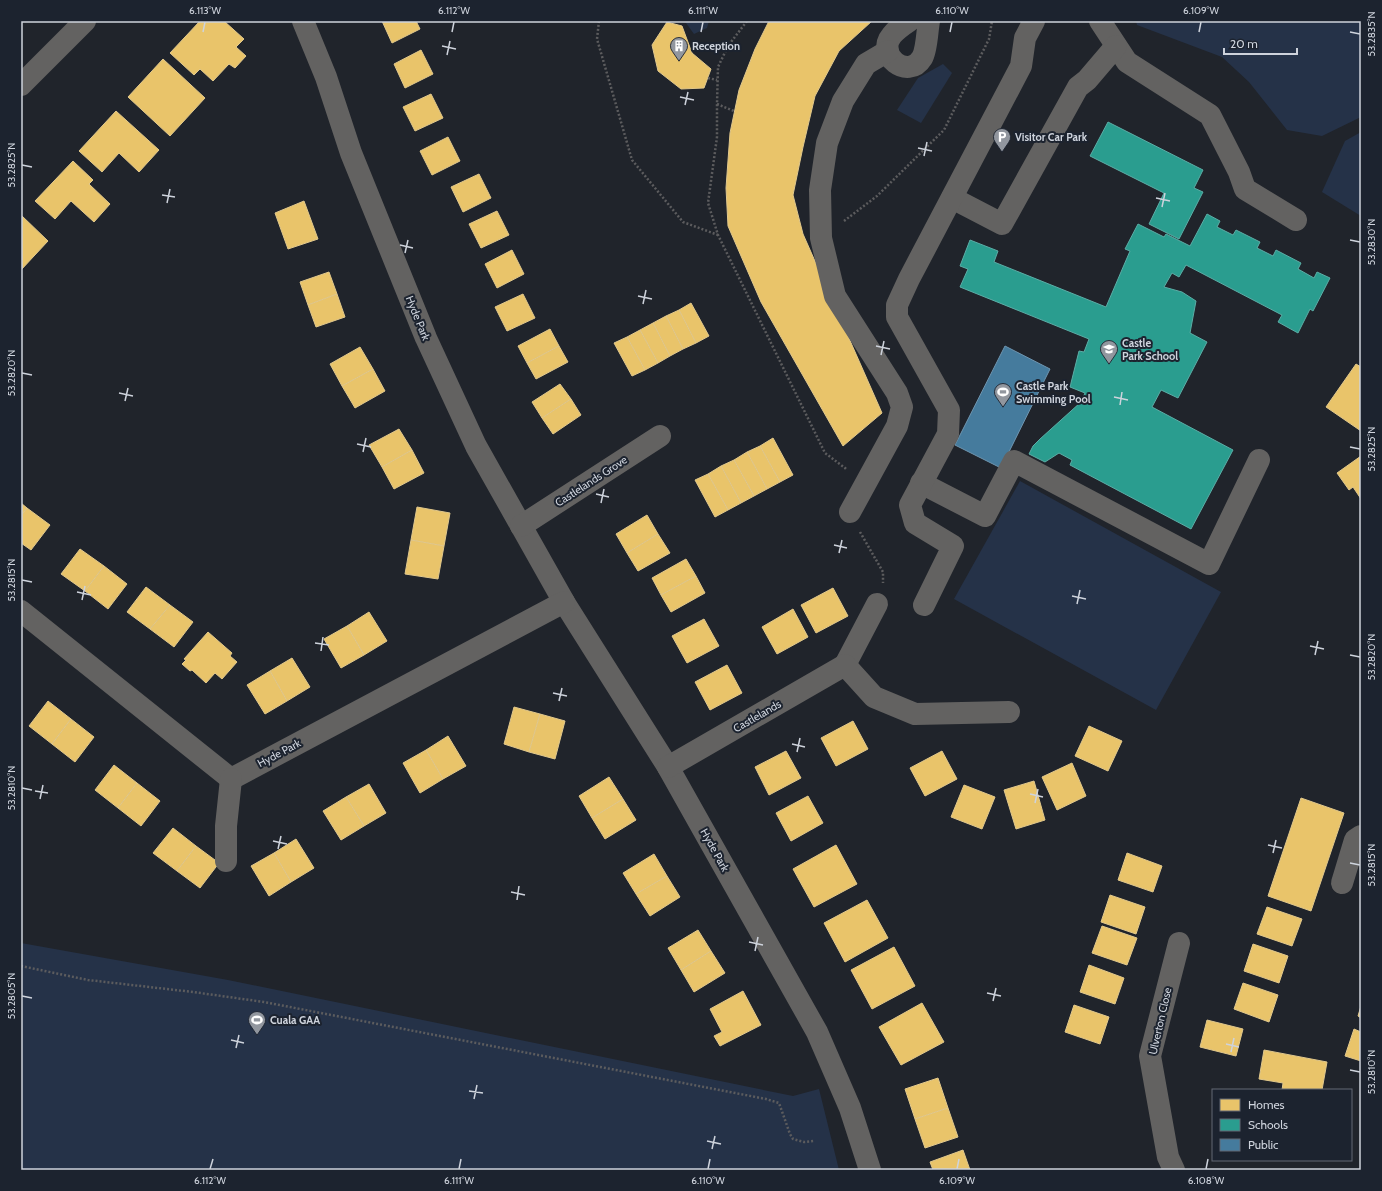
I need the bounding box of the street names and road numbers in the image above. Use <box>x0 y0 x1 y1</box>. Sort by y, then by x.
street label: Hyde Park <box>403 294 433 343</box>
street label: Castlelands Grove <box>552 452 630 510</box>
street label: Castlelands <box>730 696 784 735</box>
street label: Hyde Park <box>255 736 303 770</box>
street label: Hyde Park <box>697 826 733 874</box>
street label: Ulverton Close <box>1145 986 1175 1056</box>

